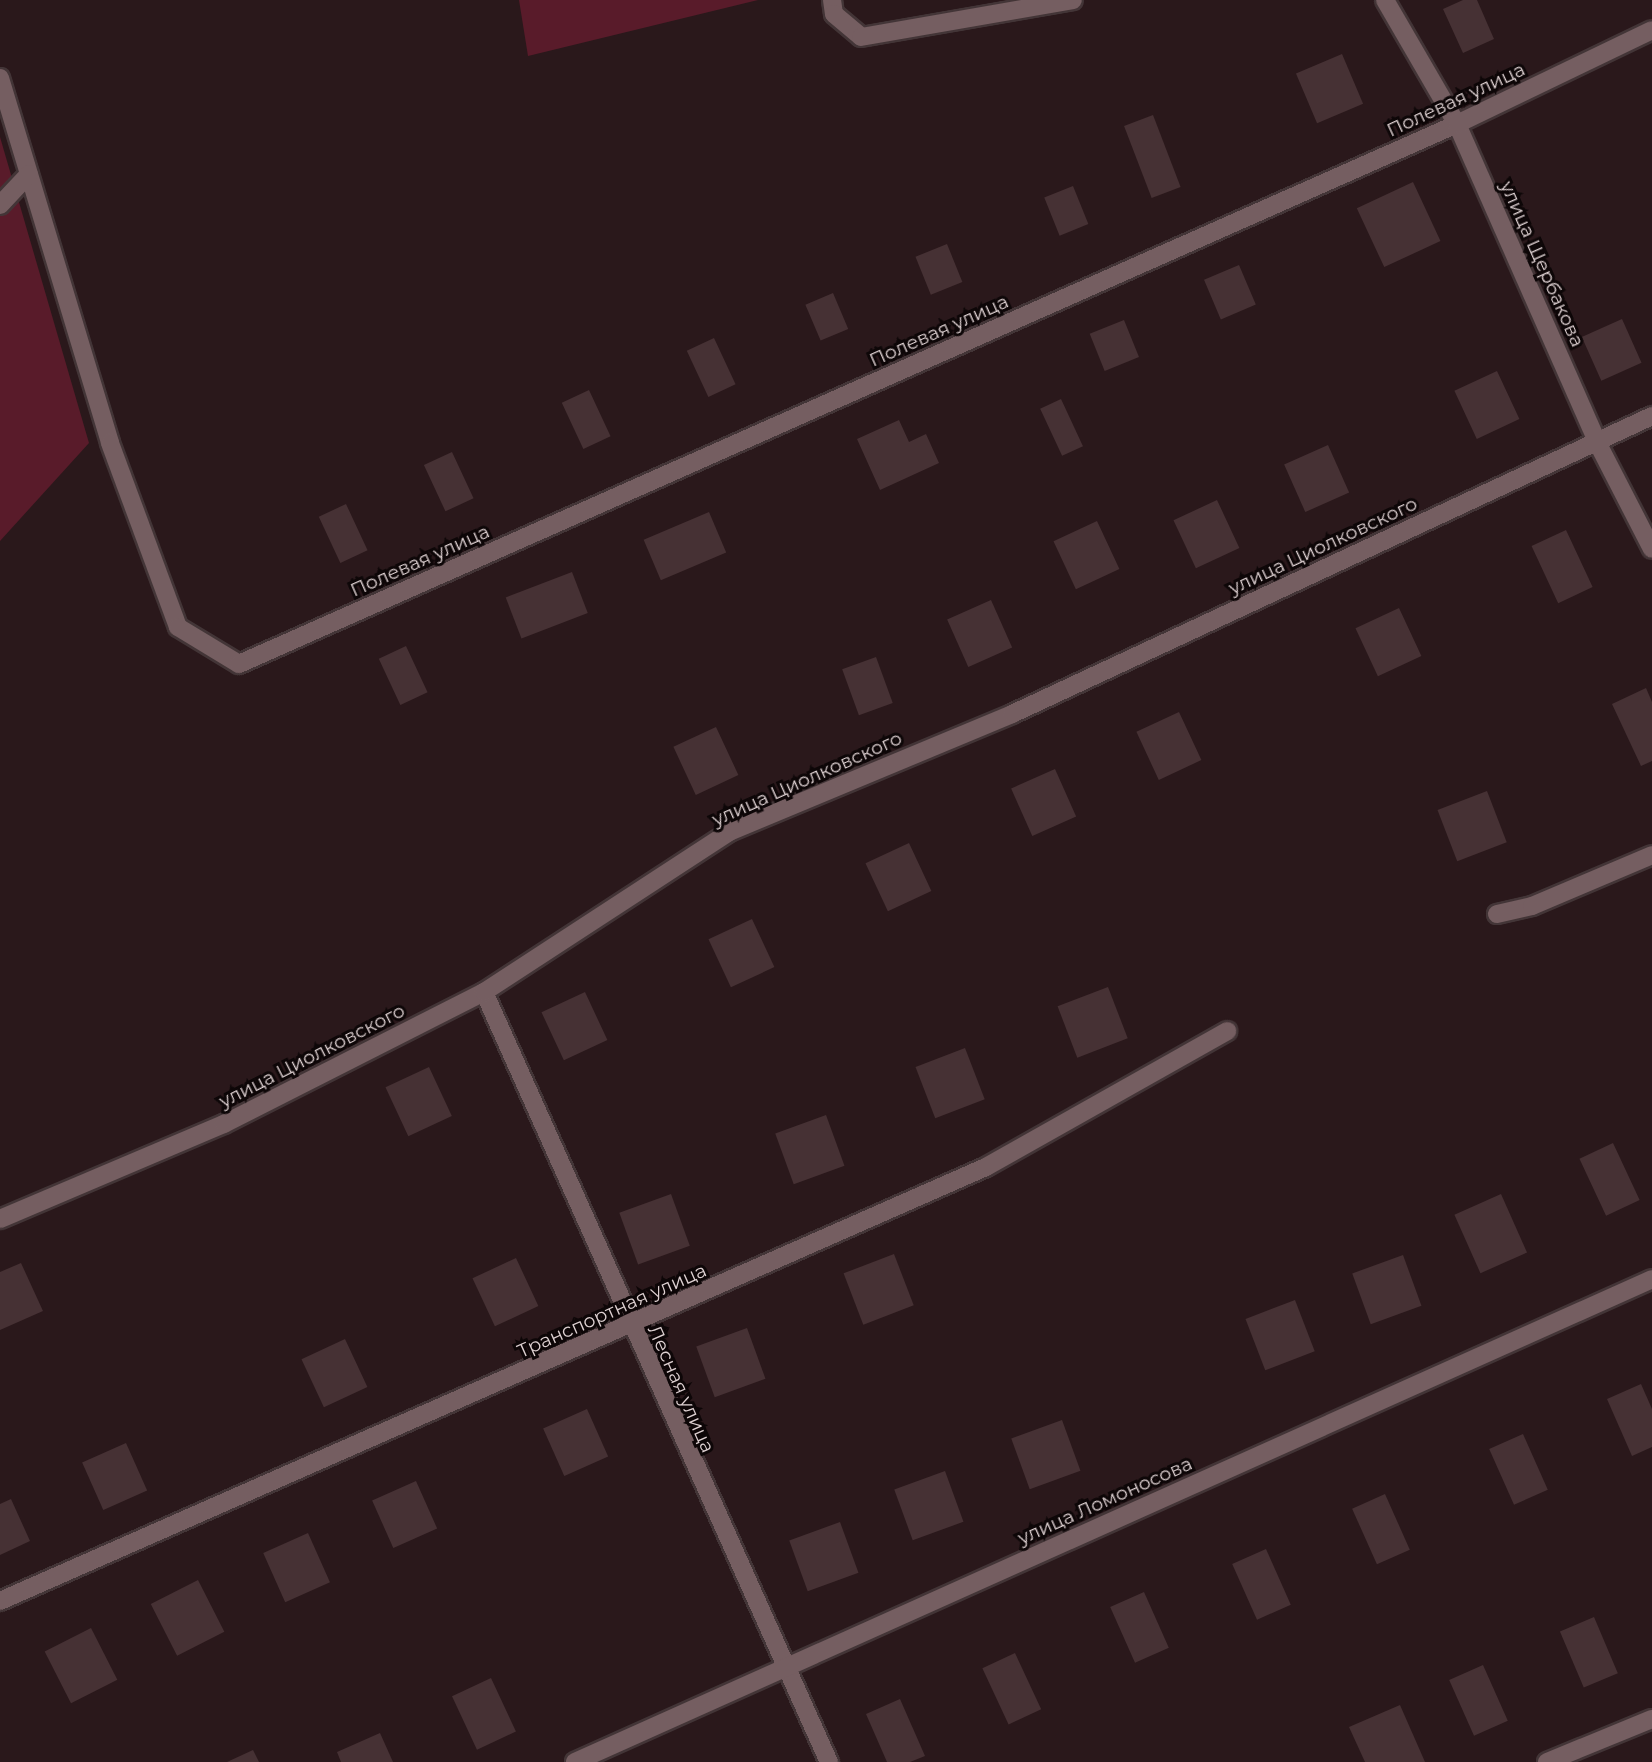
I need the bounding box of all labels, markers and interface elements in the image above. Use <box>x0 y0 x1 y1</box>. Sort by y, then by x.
street label: Полевая улица <box>1383 58 1529 142</box>
street label: улица Щербакова <box>1495 178 1589 350</box>
street label: Полевая улица <box>866 290 1012 372</box>
street label: улица Циолковского <box>1225 492 1421 600</box>
street label: Полевая улица <box>347 520 493 602</box>
street label: улица Циолковского <box>708 727 906 831</box>
street label: улица Циолковского <box>215 999 409 1113</box>
street label: Транспортная улица <box>514 1259 710 1363</box>
street label: Лесная улица <box>643 1322 719 1456</box>
street label: улица Ломоносова <box>1014 1452 1196 1550</box>

